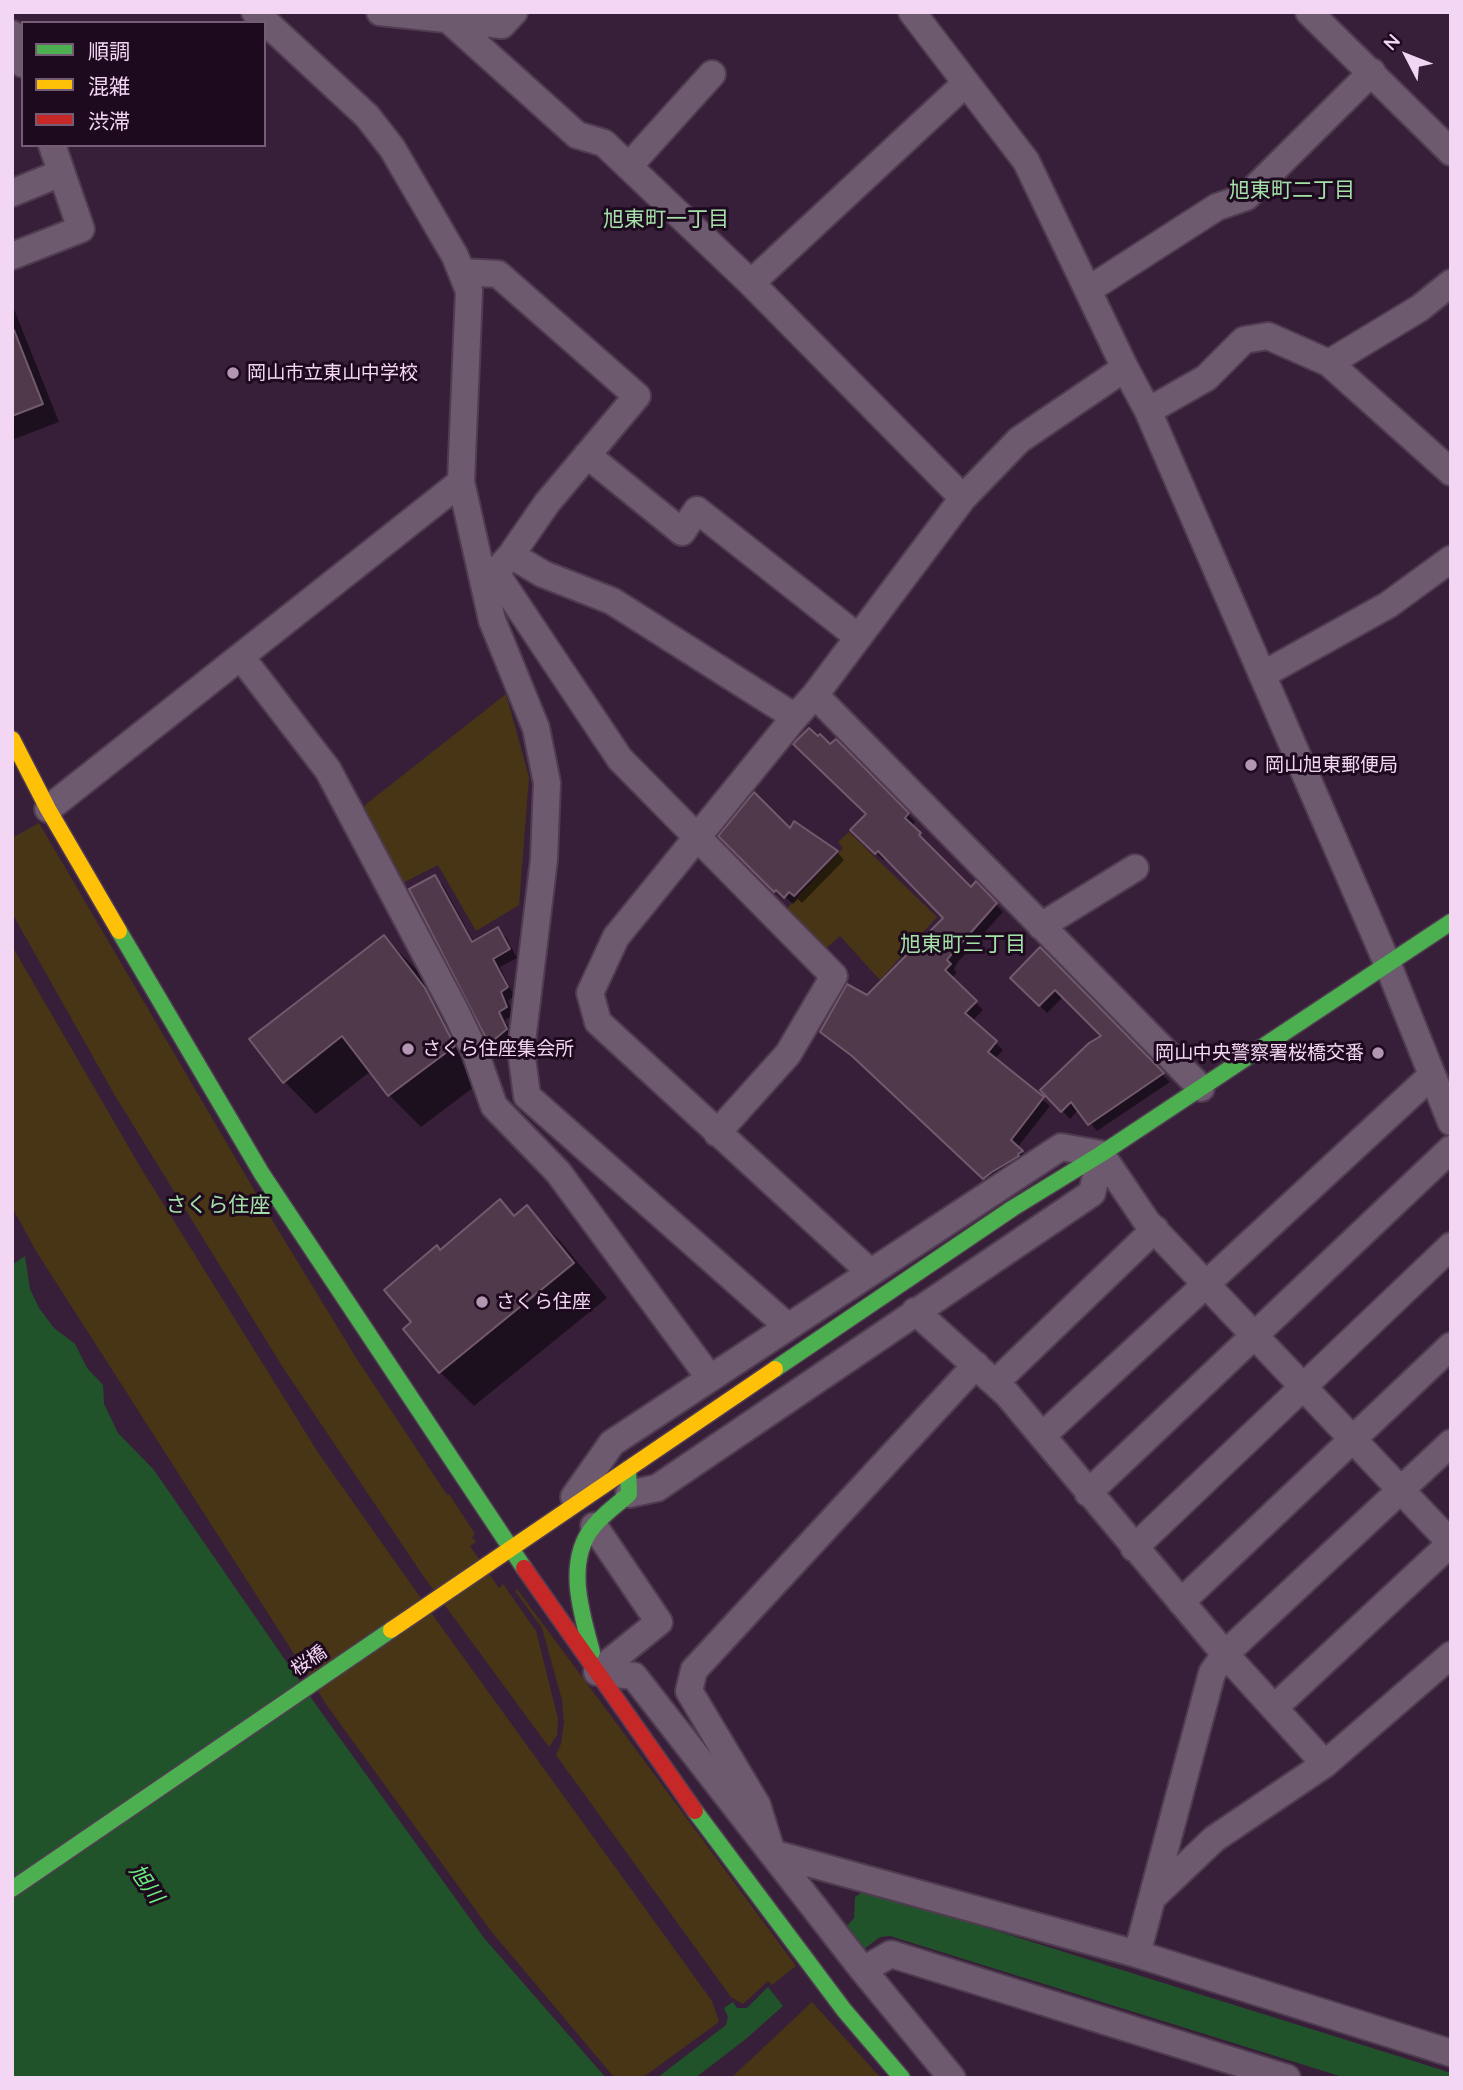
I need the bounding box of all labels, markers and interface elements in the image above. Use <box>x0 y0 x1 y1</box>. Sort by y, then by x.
legend <box>21 21 266 147</box>
north arrow <box>1372 21 1442 91</box>
text: N <box>1378 29 1405 55</box>
text: 順調 <box>88 38 130 64</box>
text: 混雑 <box>88 73 130 99</box>
text: 渋滞 <box>88 108 130 134</box>
district label: 旭東町二丁目 <box>1229 178 1355 204</box>
district label: 旭東町一丁目 <box>603 207 729 233</box>
place label: 岡山市立東山中学校 <box>247 362 418 384</box>
marker: 岡山市立東山中学校 <box>225 365 241 381</box>
place label: 岡山旭東郵便局 <box>1265 754 1398 776</box>
marker: 岡山旭東郵便局 <box>1243 757 1259 773</box>
district label: 旭東町三丁目 <box>900 932 1026 958</box>
place label: さくら住座集会所 <box>422 1038 574 1060</box>
marker: さくら住座集会所 <box>400 1041 416 1057</box>
place label: 岡山中央警察署桜橋交番 <box>1155 1042 1364 1064</box>
marker: 岡山中央警察署桜橋交番 <box>1370 1045 1386 1061</box>
district label: さくら住座 <box>166 1193 270 1219</box>
place label: さくら住座 <box>496 1291 591 1313</box>
marker: さくら住座 <box>474 1294 490 1310</box>
street label: 桜橋 <box>287 1641 331 1681</box>
water label: 旭川 <box>124 1860 168 1908</box>

